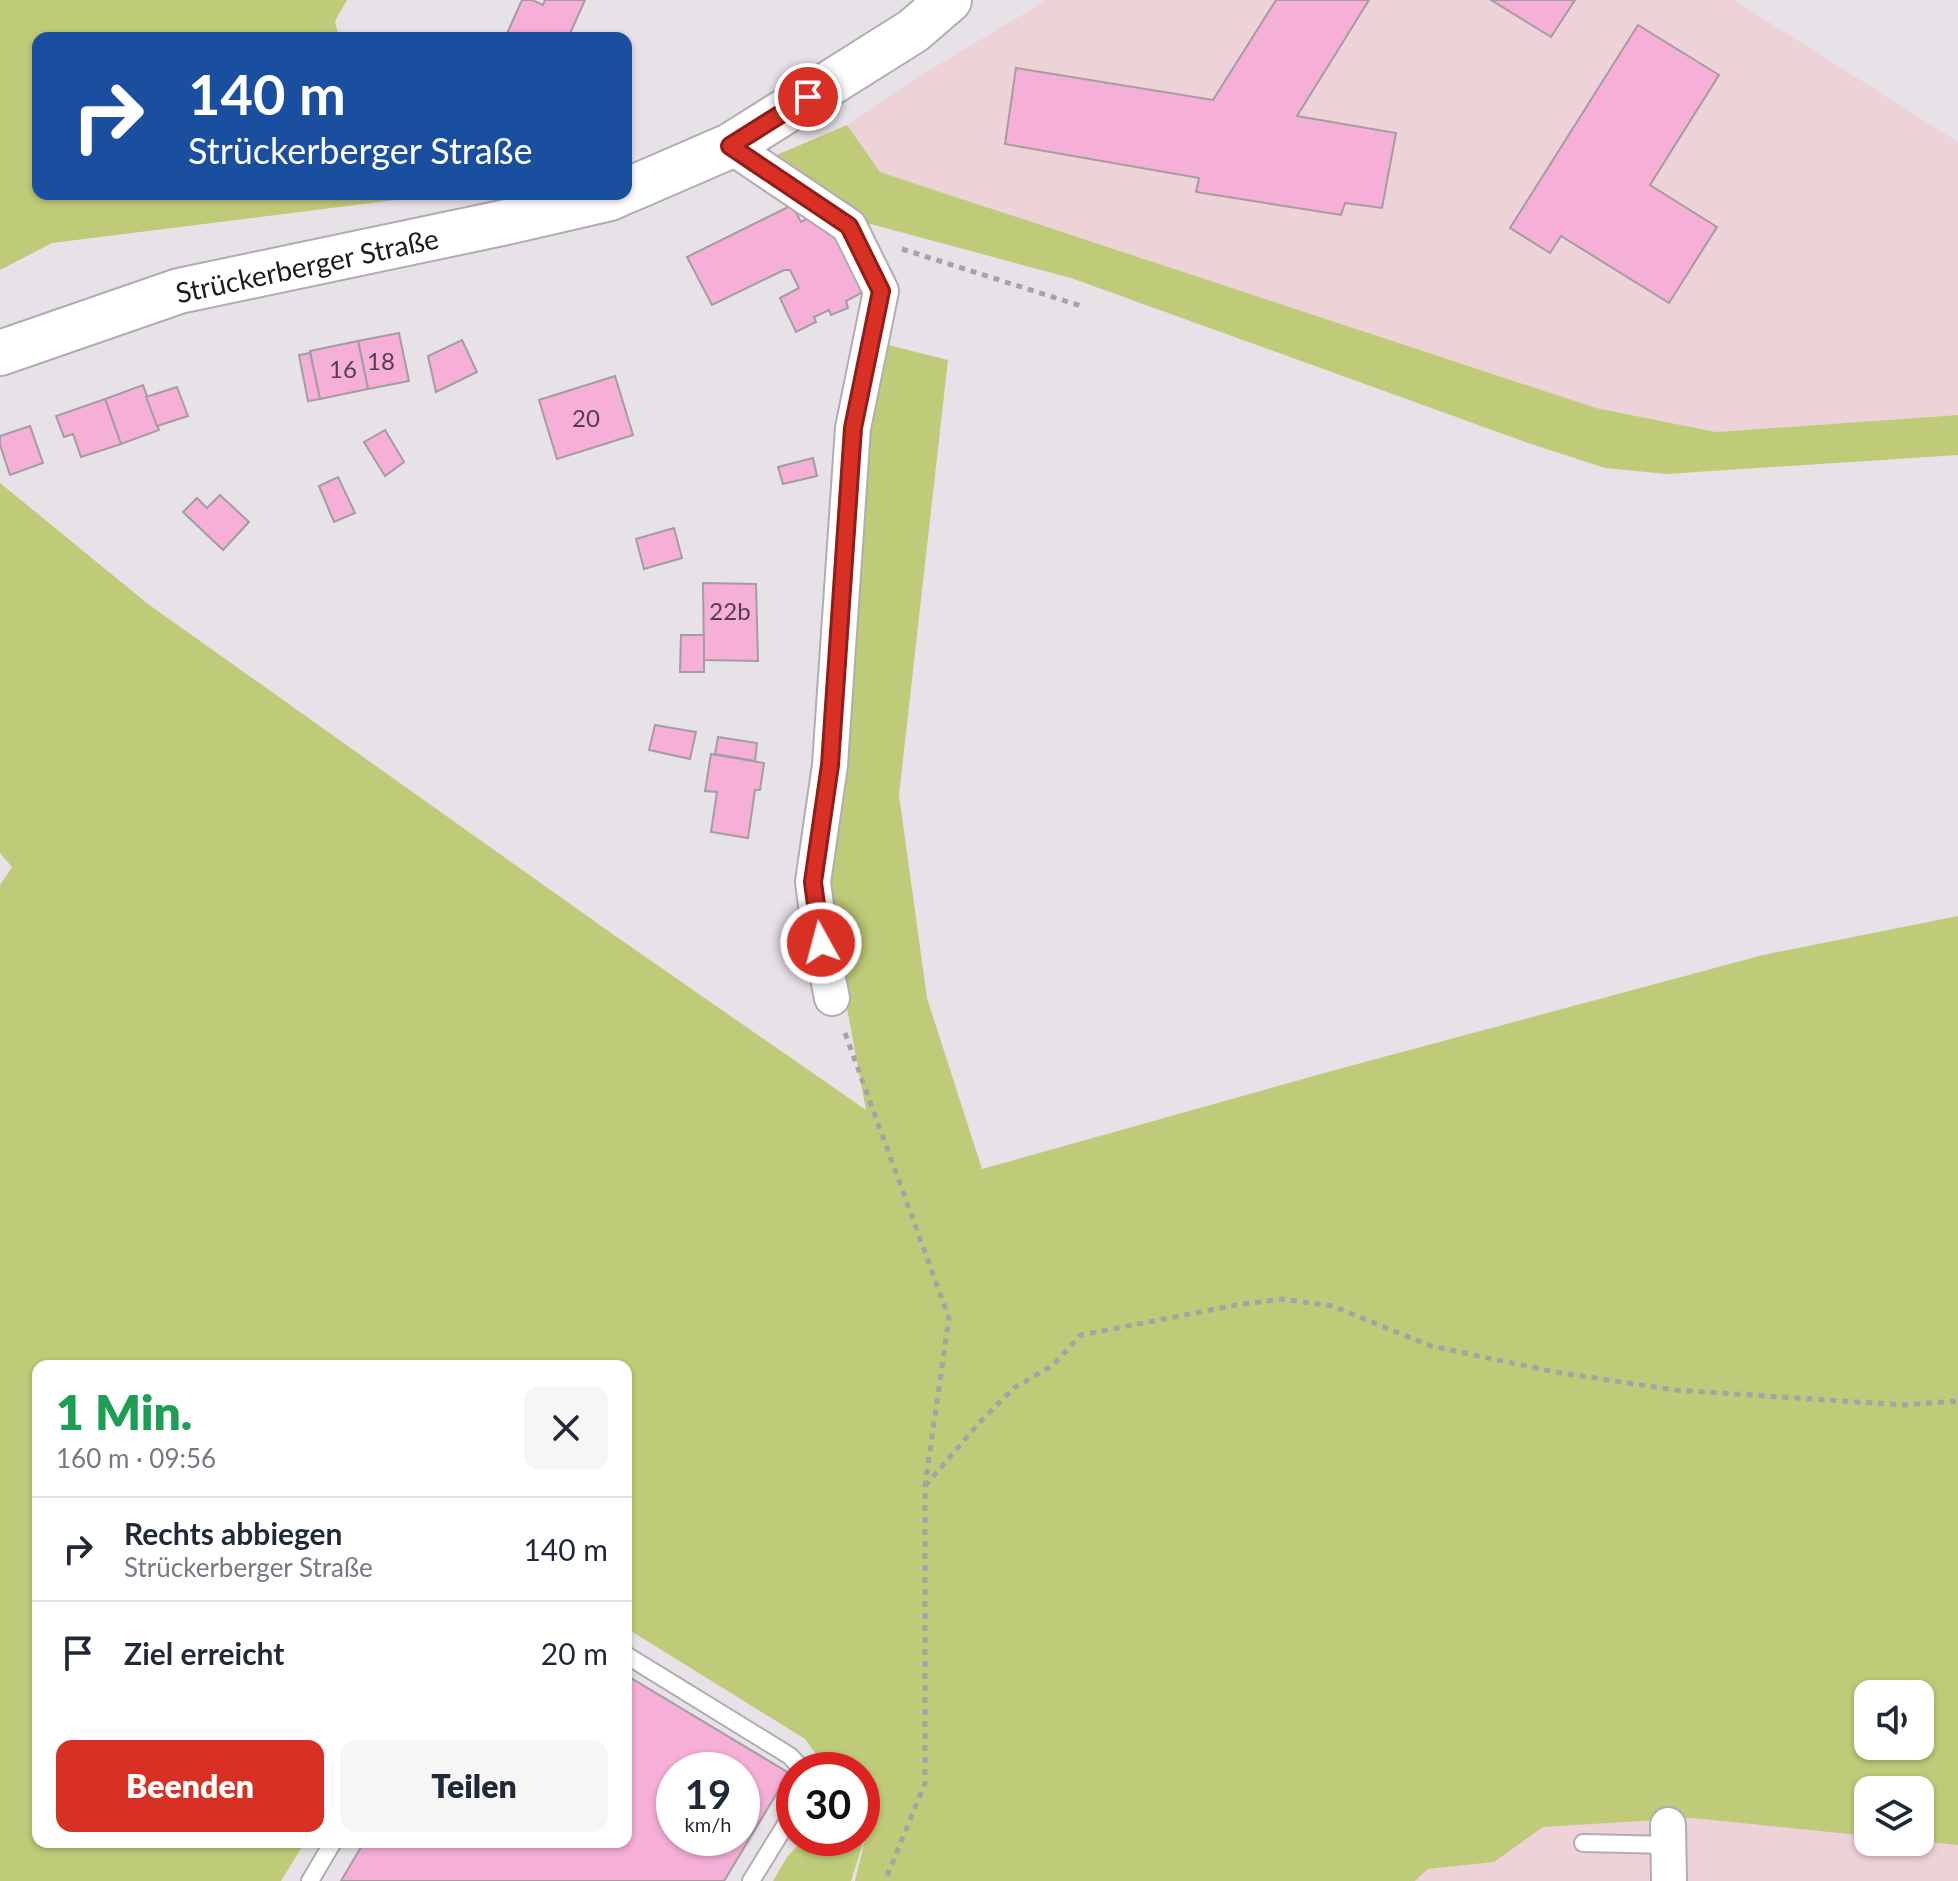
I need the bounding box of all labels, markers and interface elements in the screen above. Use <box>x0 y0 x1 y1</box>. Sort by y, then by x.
text: 140 m <box>188 60 346 127</box>
pin <box>774 63 842 131</box>
icon: right <box>56 64 160 168</box>
icon: arrive <box>786 75 830 119</box>
text: Strückerberger Straße <box>188 128 532 172</box>
street label: Strückerberger Straße <box>172 221 442 309</box>
house number: 18 <box>367 346 395 375</box>
house number: 16 <box>329 354 357 383</box>
house number: 20 <box>572 403 600 432</box>
house number: 22b <box>709 596 751 625</box>
position arrow <box>779 901 863 985</box>
text: 1 Min. <box>56 1383 192 1440</box>
button: close <box>524 1386 608 1470</box>
text: 160 m · 09:56 <box>56 1442 216 1474</box>
text: Rechts abbiegen <box>124 1515 343 1551</box>
icon: right <box>56 1527 100 1571</box>
text: 140 m <box>523 1531 608 1567</box>
text: Strückerberger Straße <box>124 1551 373 1583</box>
icon: arrive <box>56 1631 100 1675</box>
text: Ziel erreicht <box>124 1635 284 1671</box>
text: 20 m <box>541 1635 608 1671</box>
map controls <box>1854 1680 1934 1856</box>
button: sound <box>1854 1680 1934 1760</box>
button: Beenden <box>56 1740 324 1832</box>
button: Teilen <box>340 1740 608 1832</box>
speed limit sign: 30 <box>776 1752 880 1856</box>
text: 19 <box>685 1770 731 1818</box>
button: layers <box>1854 1776 1934 1856</box>
text: km/h <box>685 1812 731 1836</box>

